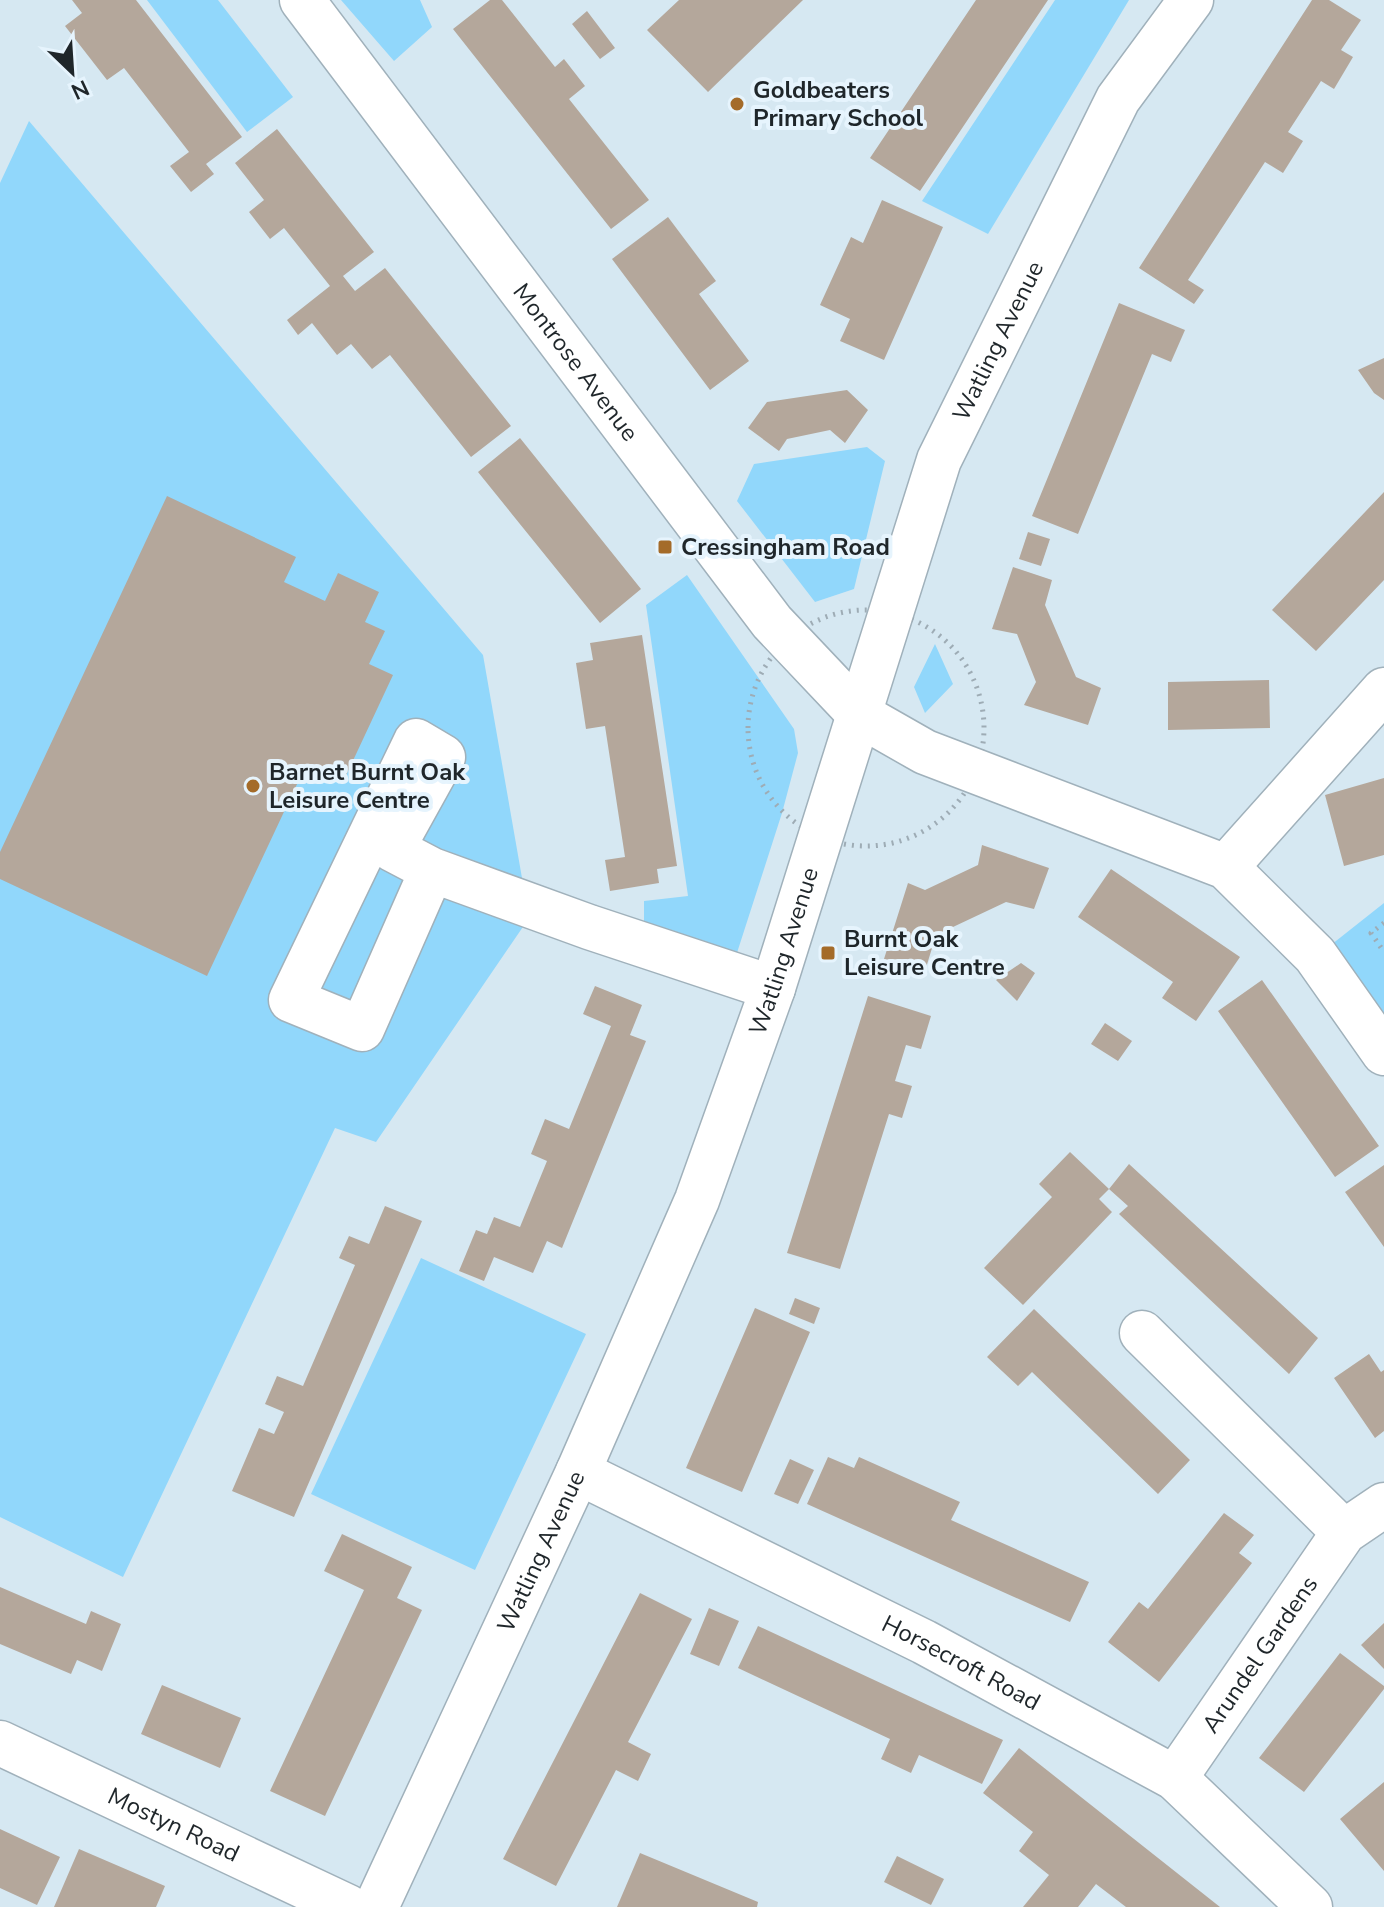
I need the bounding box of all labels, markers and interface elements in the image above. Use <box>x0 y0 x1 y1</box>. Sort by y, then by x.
north arrow <box>32 32 112 112</box>
text: N <box>66 72 94 106</box>
place label: Goldbeaters Primary School <box>753 74 924 134</box>
marker: Goldbeaters Primary School <box>728 95 746 113</box>
street label: Watling Avenue <box>945 256 1051 426</box>
street label: Montrose Avenue <box>506 277 646 448</box>
place label: Cressingham Road <box>681 531 890 563</box>
marker: Cressingham Road <box>656 538 674 556</box>
place label: Barnet Burnt Oak Leisure Centre <box>269 756 466 816</box>
marker: Barnet Burnt Oak Leisure Centre <box>244 777 262 795</box>
street label: Watling Avenue <box>741 863 826 1040</box>
place label: Burnt Oak Leisure Centre <box>844 923 1005 983</box>
marker: Burnt Oak Leisure Centre <box>819 944 837 962</box>
street label: Watling Avenue <box>490 1466 592 1637</box>
street label: Arundel Gardens <box>1195 1570 1325 1739</box>
street label: Horsecroft Road <box>876 1608 1046 1718</box>
street label: Mostyn Road <box>103 1780 245 1870</box>

